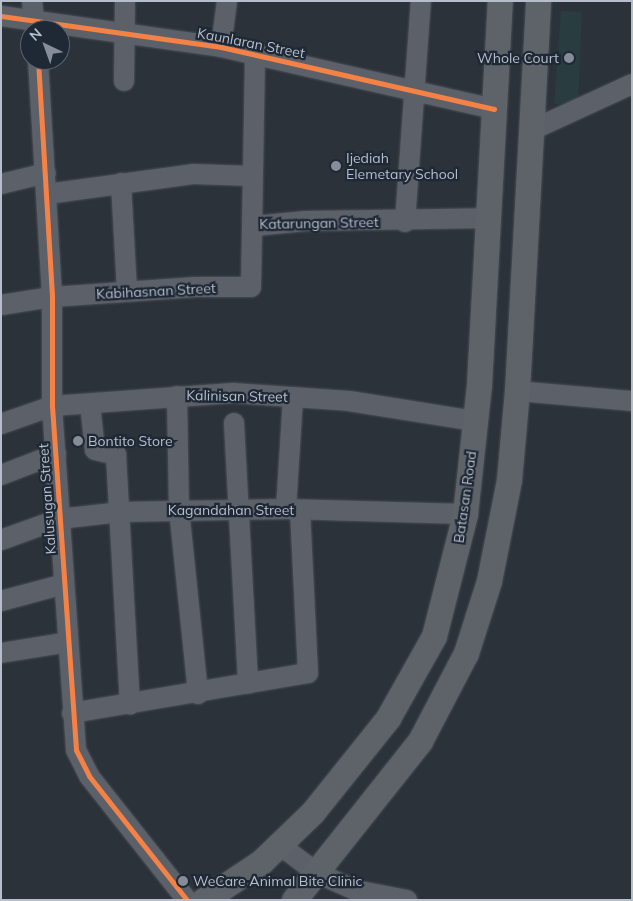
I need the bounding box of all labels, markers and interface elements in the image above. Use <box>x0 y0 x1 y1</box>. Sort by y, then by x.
north arrow <box>20 20 70 70</box>
text: N <box>26 24 46 45</box>
street label: Kaunlaran Street <box>196 24 306 62</box>
place label: Whole Court <box>477 50 559 66</box>
marker: Whole Court <box>563 52 575 64</box>
place label: Ijediah Elemetary School <box>346 150 458 182</box>
marker: Ijediah Elemetary School <box>330 160 342 172</box>
street label: Katarungan Street <box>259 214 379 232</box>
street label: Kabihasnan Street <box>96 279 216 303</box>
street label: Kalinisan Street <box>186 387 288 405</box>
place label: Bontito Store <box>88 433 173 449</box>
marker: Bontito Store <box>72 435 84 447</box>
street label: Kalusugan Street <box>35 443 59 555</box>
street label: Batasan Road <box>450 450 480 544</box>
street label: Kagandahan Street <box>168 502 294 518</box>
place label: WeCare Animal Bite Clinic <box>193 873 363 889</box>
marker: WeCare Animal Bite Clinic <box>177 875 189 887</box>

